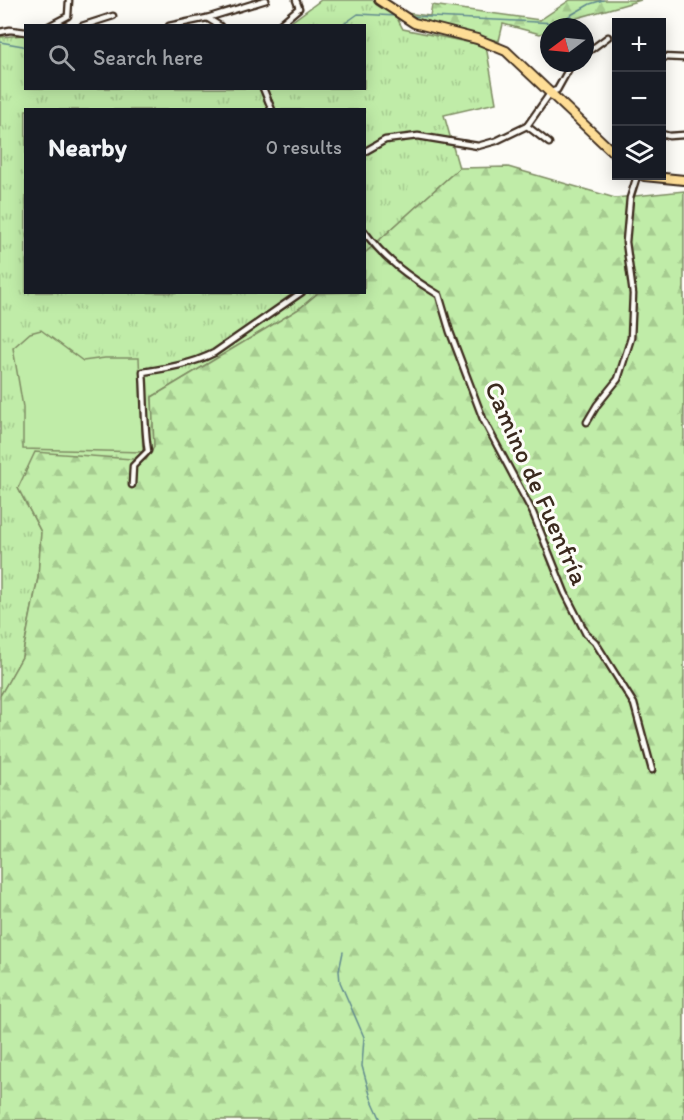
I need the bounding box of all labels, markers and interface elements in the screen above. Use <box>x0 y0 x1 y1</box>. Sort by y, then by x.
north arrow <box>540 18 594 72</box>
map controls <box>612 18 666 180</box>
button: + <box>612 18 666 72</box>
search box <box>24 24 366 90</box>
icon: search <box>45 41 78 74</box>
text: Search here <box>93 44 203 71</box>
button: − <box>612 72 666 126</box>
button: layers <box>612 126 666 180</box>
text: Nearby <box>48 131 127 163</box>
text: 0 results <box>266 135 342 159</box>
street label: Camino de Fuenfría <box>478 376 596 590</box>

